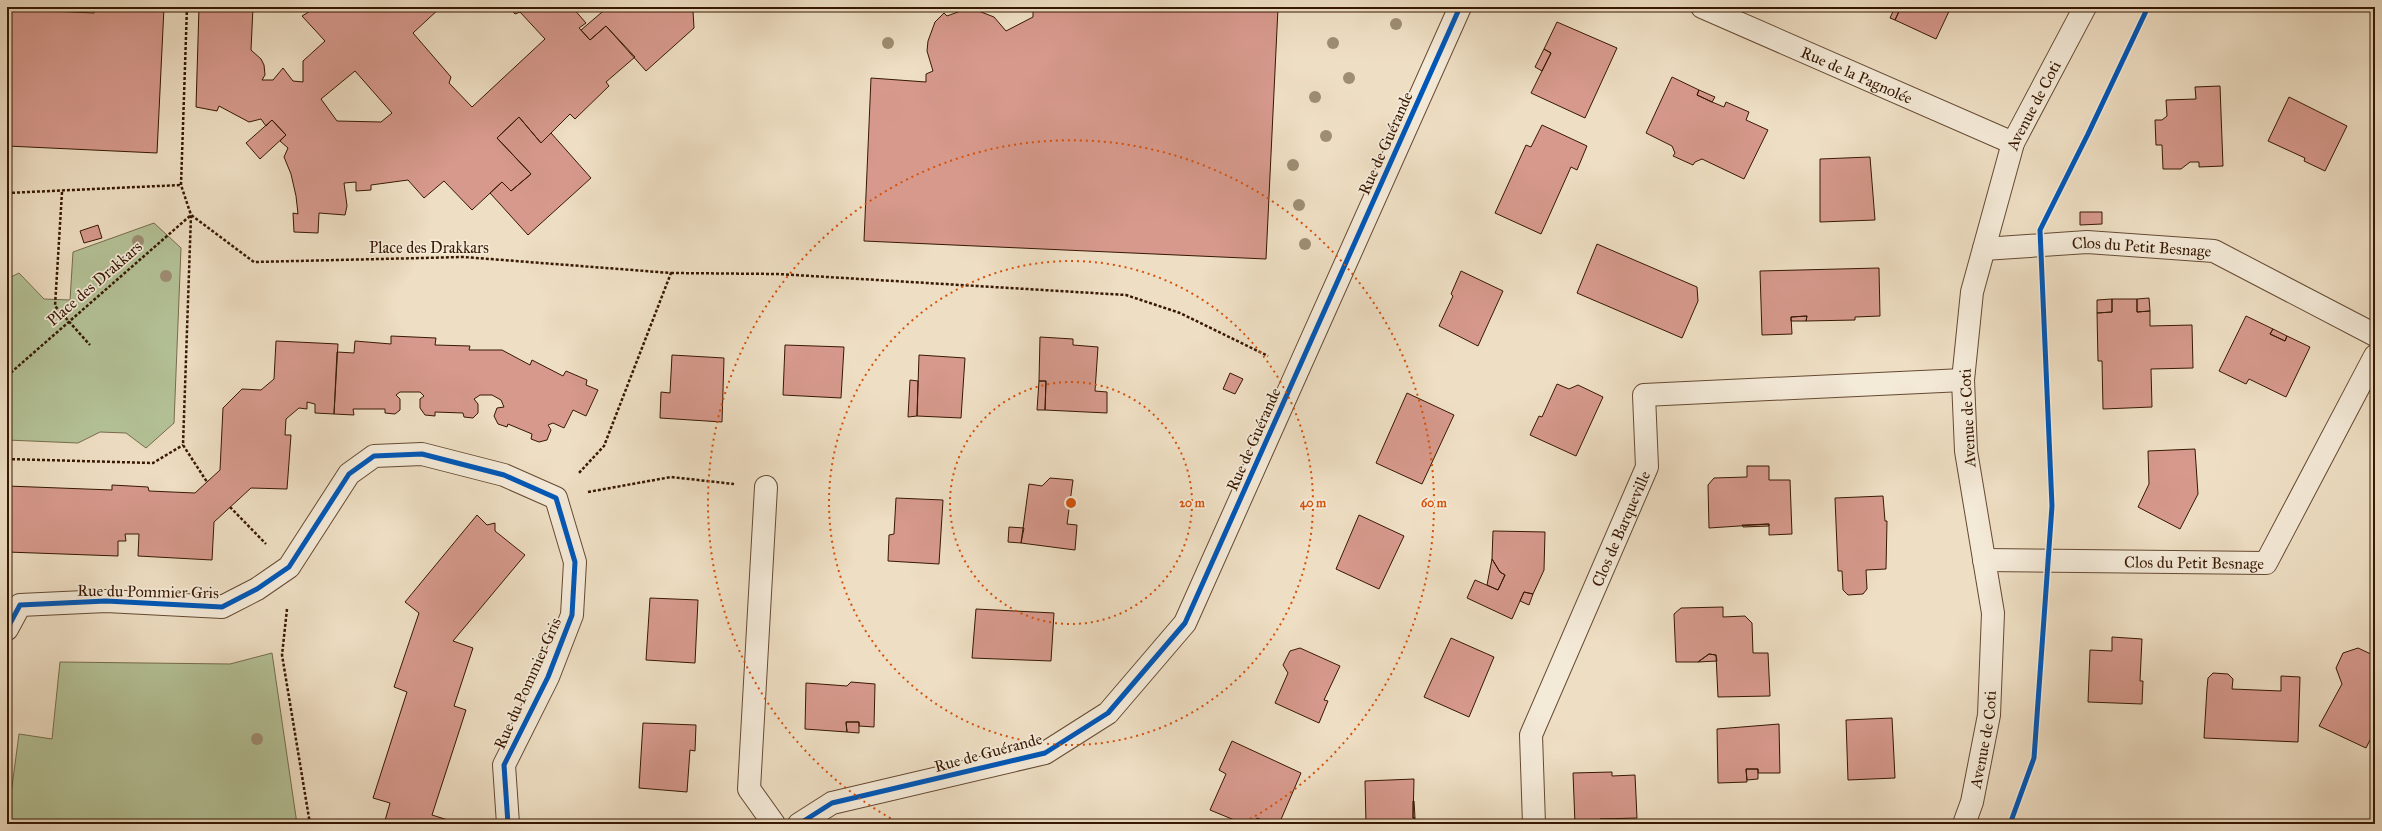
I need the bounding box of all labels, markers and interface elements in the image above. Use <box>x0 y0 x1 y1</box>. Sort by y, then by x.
street label: Rue de la Pagnolée <box>1798 42 1916 108</box>
street label: Avenue de Coti <box>2002 57 2065 153</box>
street label: Rue de Guérande <box>1354 88 1417 198</box>
street label: Clos du Petit Besnage <box>2071 233 2212 261</box>
street label: Place des Drakkars <box>43 237 146 330</box>
street label: Place des Drakkars <box>369 238 489 257</box>
street label: Avenue de Coti <box>1955 368 1980 469</box>
street label: Rue de Guérande <box>1222 384 1285 494</box>
street label: Clos de Barqueville <box>1587 468 1654 590</box>
centre of rings <box>1064 496 1078 510</box>
text: 20 m <box>1179 496 1206 510</box>
text: 40 m <box>1300 496 1327 511</box>
text: 60 m <box>1421 496 1448 510</box>
street label: Clos du Petit Besnage <box>2124 552 2264 574</box>
street label: Rue du Pommier Gris <box>77 581 219 602</box>
street label: Rue du Pommier Gris <box>490 614 565 752</box>
street label: Avenue de Coti <box>1966 690 2000 791</box>
street label: Rue de Guérande <box>932 729 1044 776</box>

